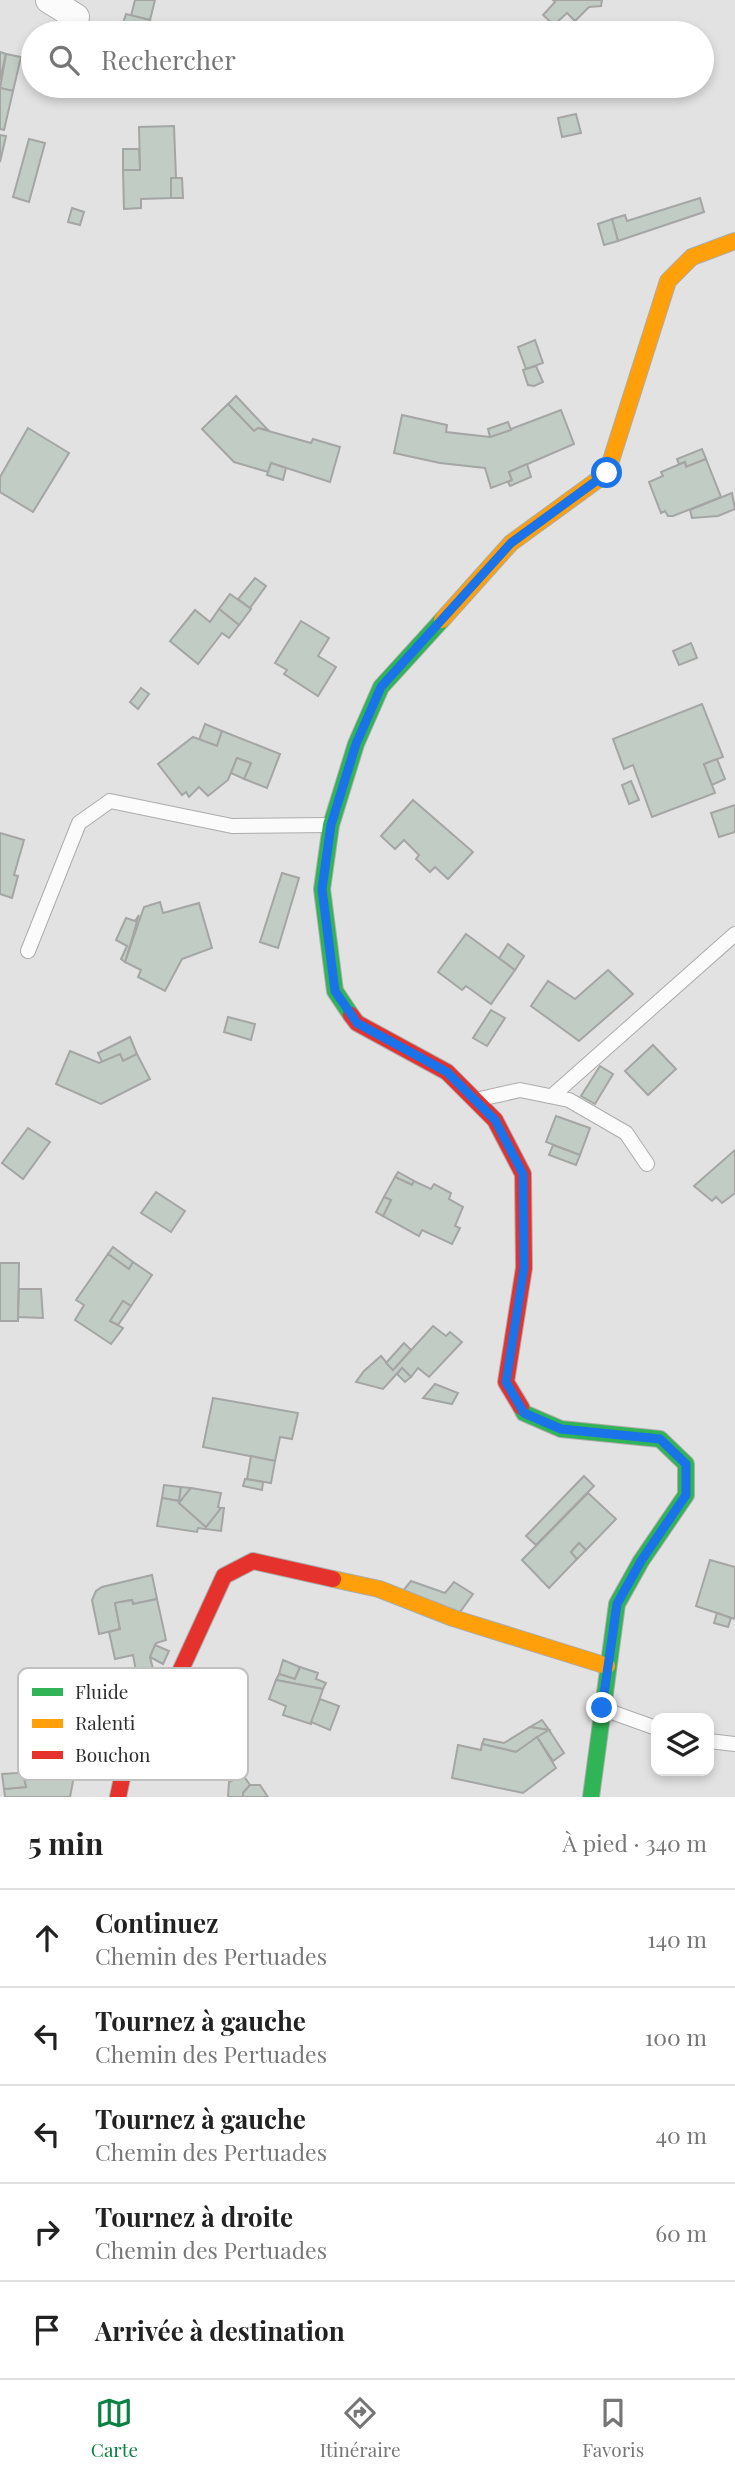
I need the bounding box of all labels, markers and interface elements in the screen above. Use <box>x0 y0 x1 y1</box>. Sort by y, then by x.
search box <box>21 21 714 98</box>
icon: search <box>45 41 83 79</box>
text: Rechercher <box>101 42 236 77</box>
route start <box>591 457 622 488</box>
legend <box>18 1668 248 1780</box>
text: Fluide <box>75 1678 128 1704</box>
route end <box>586 1692 617 1723</box>
text: Ralenti <box>75 1709 136 1735</box>
map controls <box>651 1713 714 1776</box>
button: layers <box>651 1713 714 1776</box>
text: Bouchon <box>75 1741 151 1767</box>
text: 5 min <box>28 1823 103 1863</box>
text: À pied · 340 m <box>562 1827 707 1858</box>
text: Continuez <box>95 1905 218 1940</box>
icon: ahead <box>28 1919 66 1957</box>
text: 140 m <box>647 1923 707 1954</box>
text: Chemin des Pertuades <box>95 1940 327 1971</box>
text: Tournez à gauche <box>95 2003 306 2038</box>
icon: left <box>28 2017 66 2055</box>
text: 100 m <box>645 2021 707 2052</box>
text: Chemin des Pertuades <box>95 2038 327 2069</box>
text: Tournez à gauche <box>95 2101 306 2136</box>
icon: left <box>28 2115 66 2153</box>
text: 40 m <box>656 2119 707 2150</box>
text: Chemin des Pertuades <box>95 2136 327 2167</box>
text: Tournez à droite <box>95 2199 293 2234</box>
icon: right <box>28 2213 66 2251</box>
text: 60 m <box>655 2217 707 2248</box>
text: Chemin des Pertuades <box>95 2234 327 2265</box>
icon: arrive <box>28 2311 66 2349</box>
text: Arrivée à destination <box>95 2313 345 2348</box>
tab: Carte <box>91 2394 138 2462</box>
tab: Itinéraire <box>320 2394 401 2462</box>
tab: Favoris <box>582 2394 644 2462</box>

